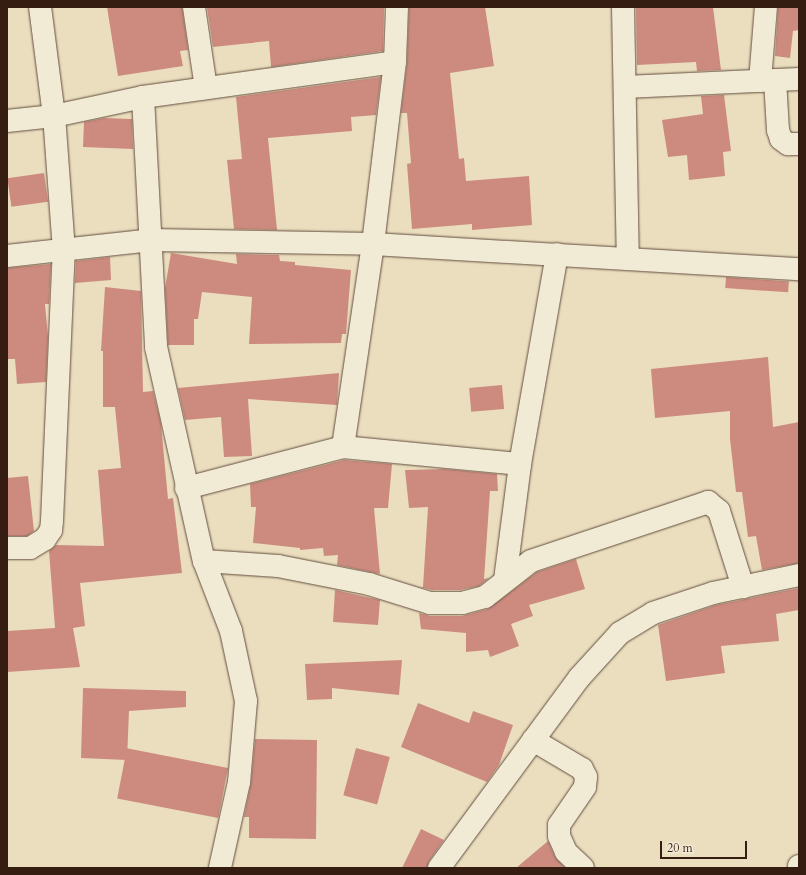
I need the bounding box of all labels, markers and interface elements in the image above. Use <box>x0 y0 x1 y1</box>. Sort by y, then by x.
scale bar <box>662 833 749 859</box>
text: 20 m <box>667 840 693 856</box>

